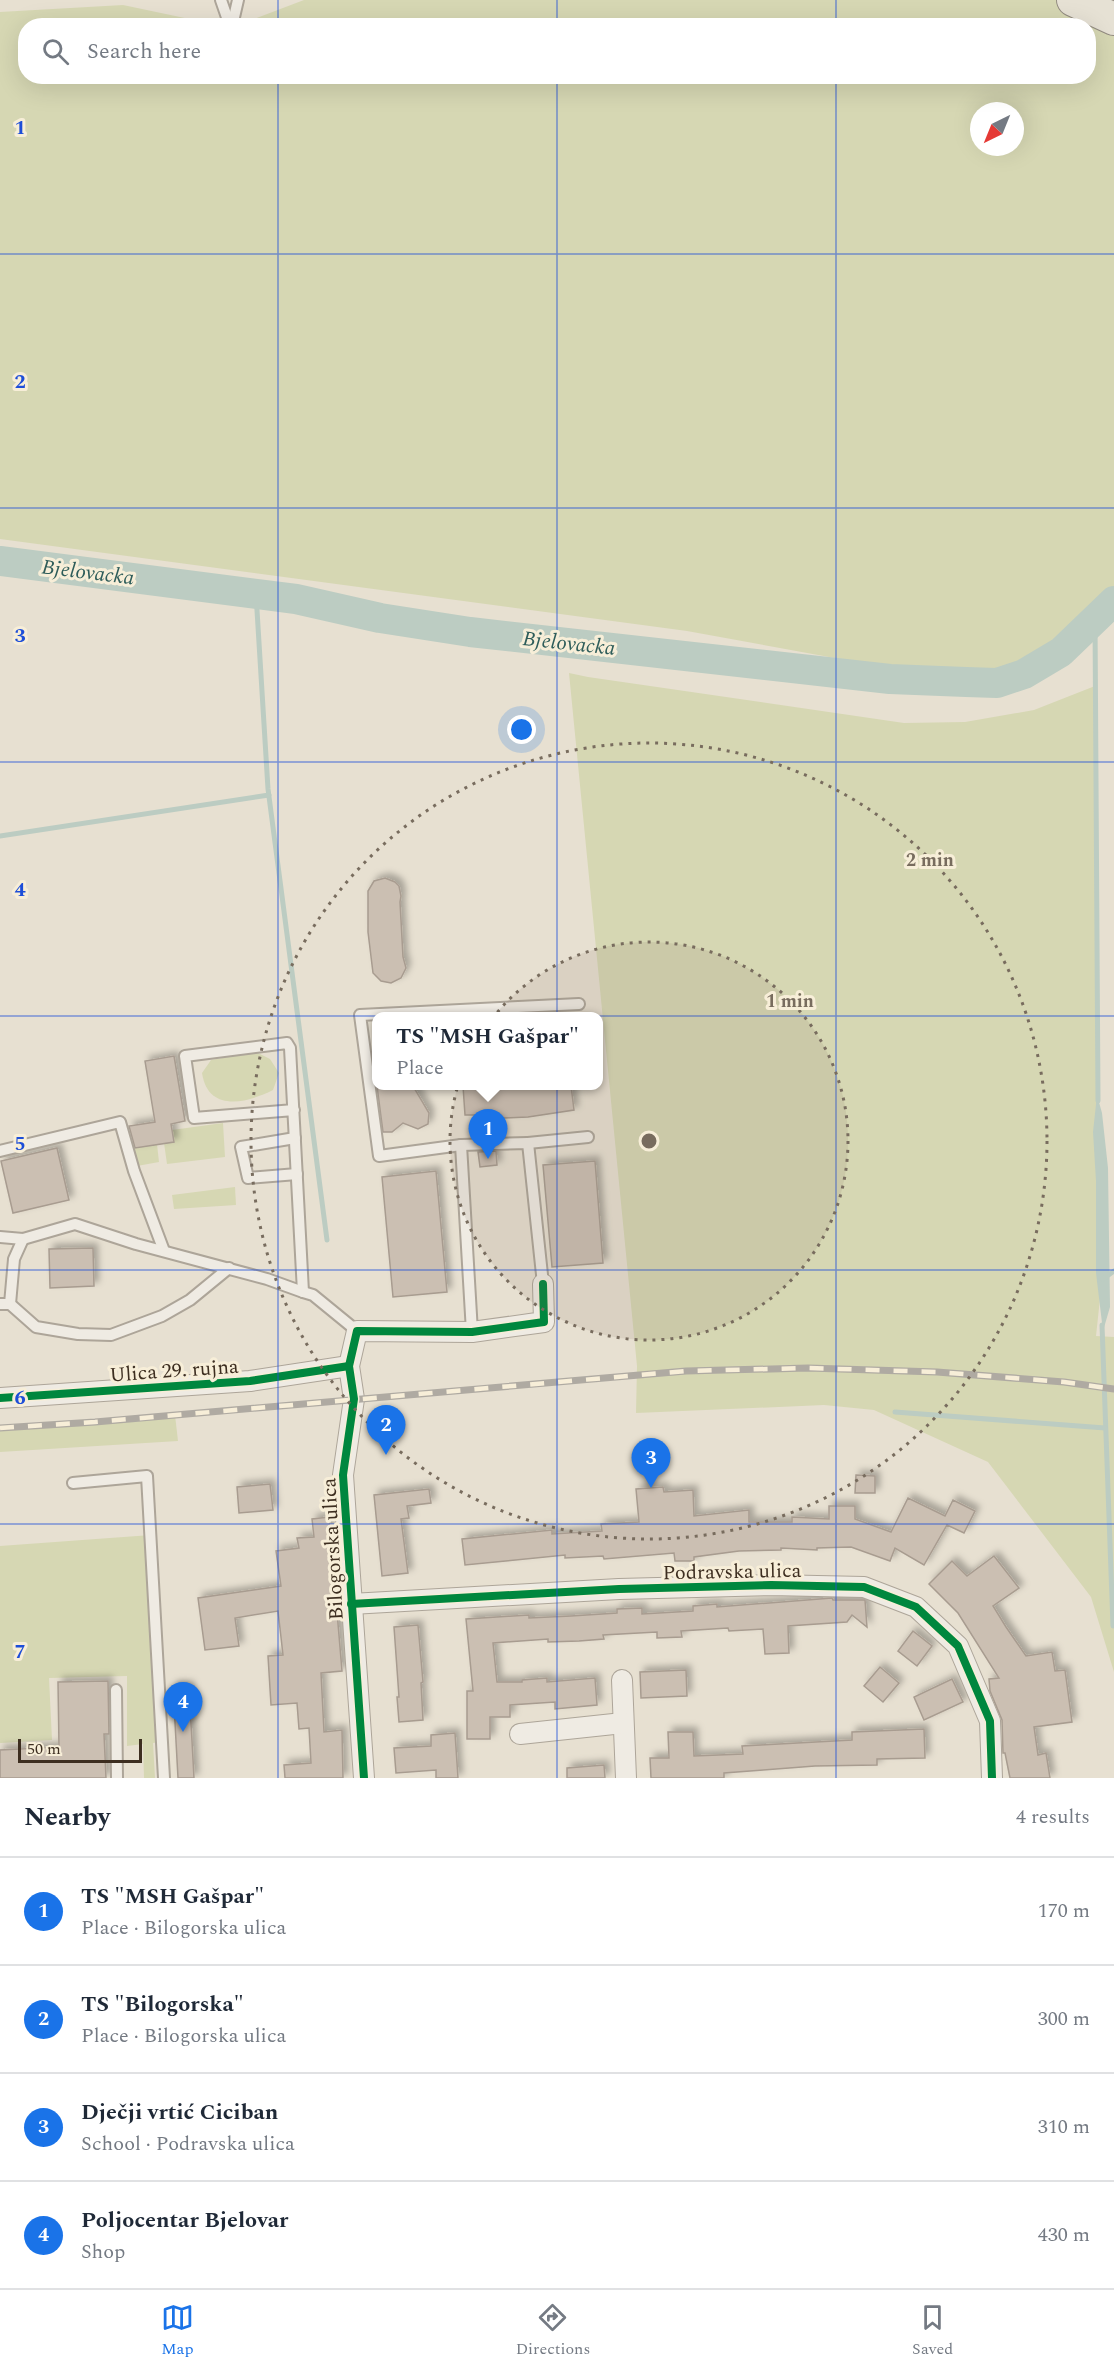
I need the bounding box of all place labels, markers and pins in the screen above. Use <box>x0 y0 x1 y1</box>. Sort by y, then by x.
pin: 1 <box>468 1110 508 1159</box>
centre of rings <box>639 1131 659 1151</box>
pin: 2 <box>366 1406 406 1455</box>
pin: 3 <box>632 1438 670 1488</box>
pin: 4 <box>164 1682 202 1732</box>

